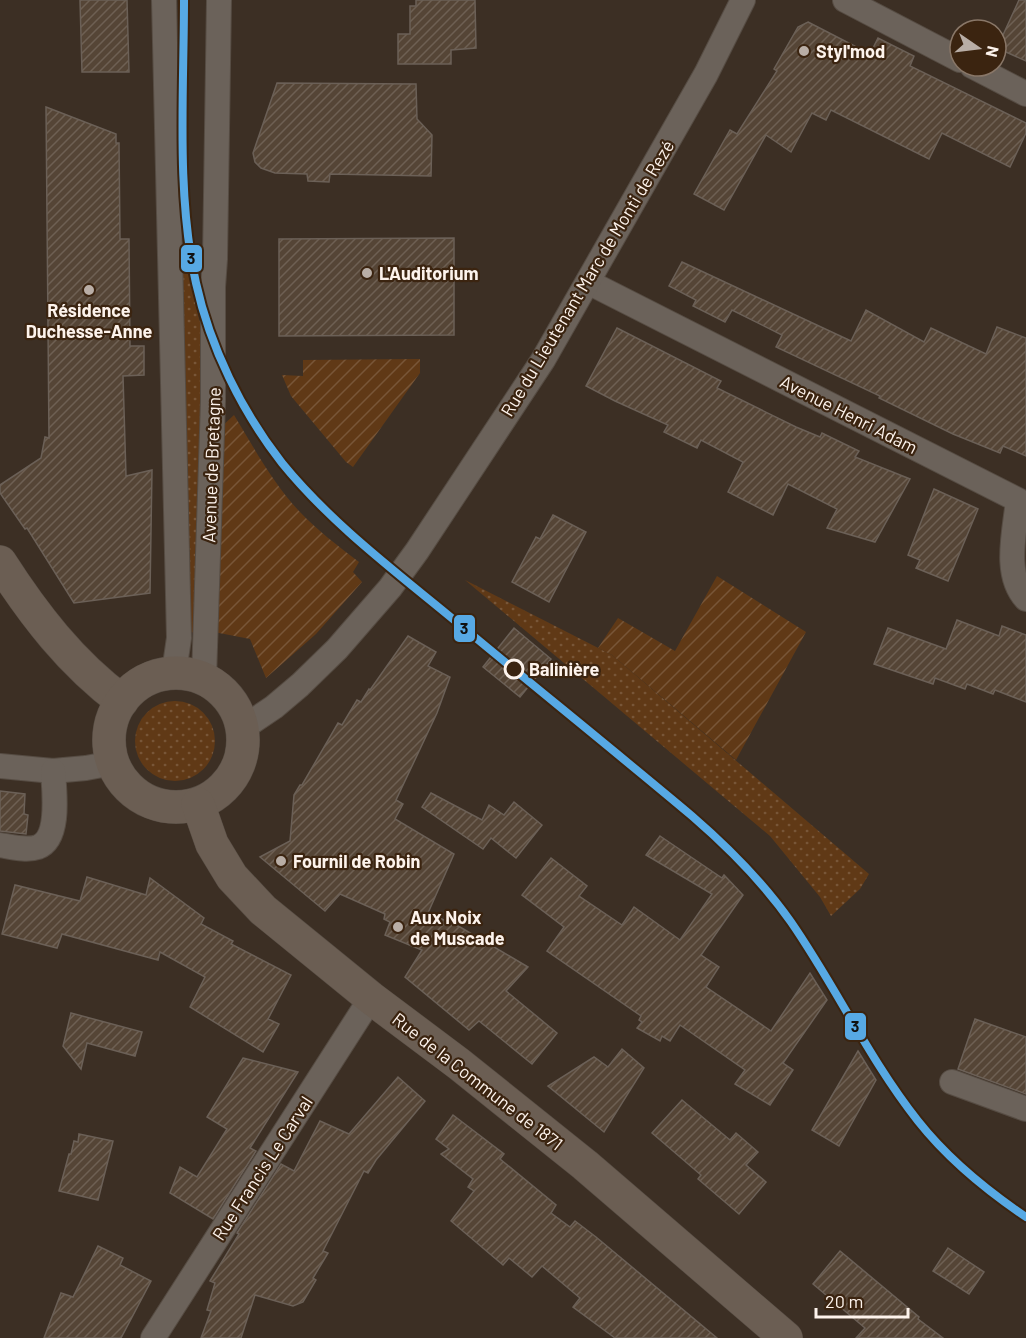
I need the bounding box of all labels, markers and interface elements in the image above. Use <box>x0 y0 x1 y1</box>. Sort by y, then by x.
north arrow <box>948 18 1008 78</box>
place label: Styl'mod <box>816 40 885 62</box>
marker: Styl'mod <box>797 44 811 58</box>
text: N <box>983 44 1004 59</box>
street label: Rue du Lieutenant Marc de Monti de Rezé <box>496 136 678 420</box>
line badge: 3 <box>180 244 203 273</box>
text: 3 <box>187 248 195 267</box>
place label: L'Auditorium <box>379 262 479 284</box>
marker: L'Auditorium <box>360 266 374 280</box>
marker: Résidence Duchesse-Anne <box>82 283 96 297</box>
place label: Résidence Duchesse-Anne <box>26 299 153 342</box>
street label: Avenue Henri Adam <box>777 370 921 458</box>
street label: Avenue de Bretagne <box>197 387 225 543</box>
line badge: 3 <box>453 614 476 643</box>
text: 3 <box>460 618 468 637</box>
place label: Balinière <box>529 658 599 680</box>
marker: Balinière <box>504 659 524 679</box>
place label: Fournil de Robin <box>293 850 420 872</box>
marker: Fournil de Robin <box>274 854 288 868</box>
place label: Aux Noix de Muscade <box>410 906 505 949</box>
marker: Aux Noix de Muscade <box>391 920 405 934</box>
street label: Rue de la Commune de 1871 <box>388 1008 568 1154</box>
line badge: 3 <box>844 1012 867 1041</box>
text: 3 <box>851 1016 859 1035</box>
street label: Rue Francis Le Carval <box>207 1092 317 1244</box>
scale bar <box>816 1281 908 1319</box>
text: 20 m <box>825 1290 863 1312</box>

